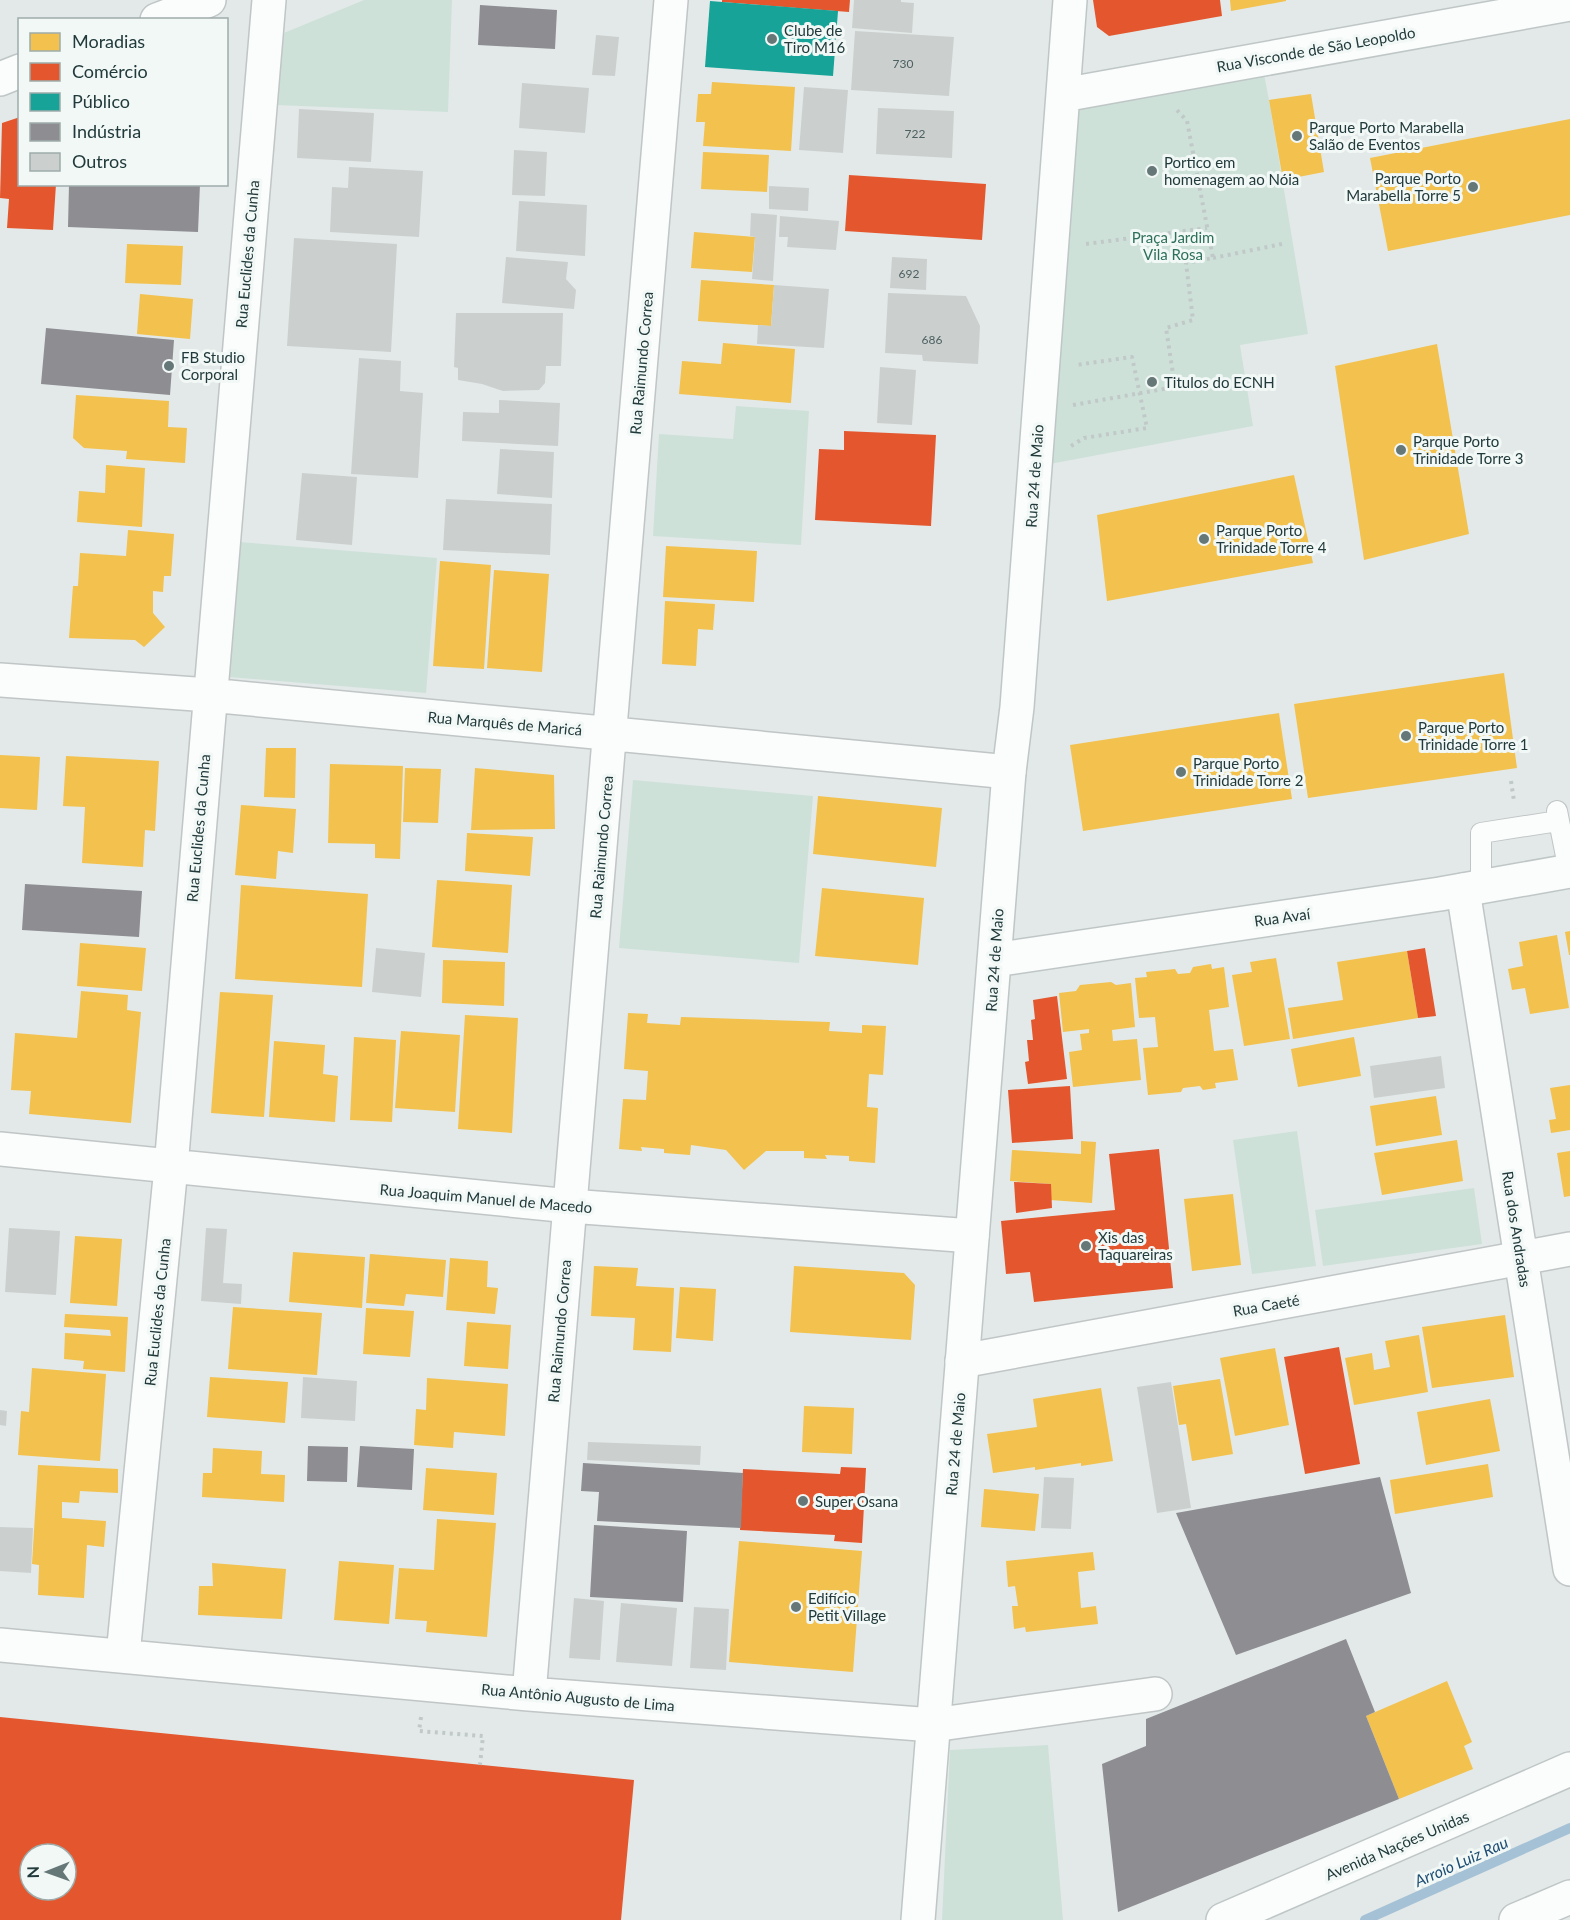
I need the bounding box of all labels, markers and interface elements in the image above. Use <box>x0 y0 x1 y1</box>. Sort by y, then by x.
legend <box>18 18 228 186</box>
place label: Clube de Tiro M16 <box>784 21 846 56</box>
street label: Rua Visconde de São Leopoldo <box>1215 23 1417 75</box>
text: Moradias <box>72 30 145 52</box>
marker: Clube de Tiro M16 <box>765 32 779 46</box>
house number: 730 <box>893 56 913 71</box>
text: Comércio <box>72 60 148 82</box>
text: Público <box>72 90 130 112</box>
place label: Parque Porto Marabella Salão de Eventos <box>1309 118 1464 153</box>
text: Indústria <box>72 120 141 142</box>
house number: 722 <box>905 126 925 141</box>
marker: Parque Porto Marabella Salão de Eventos <box>1290 129 1304 143</box>
text: Outros <box>72 150 127 172</box>
place label: Portico em homenagem ao Nóia <box>1164 153 1299 188</box>
marker: Portico em homenagem ao Nóia <box>1145 164 1159 178</box>
place label: Parque Porto Marabella Torre 5 <box>1346 169 1461 204</box>
street label: Rua Euclides da Cunha <box>232 179 262 329</box>
marker: Parque Porto Marabella Torre 5 <box>1466 180 1480 194</box>
park label: Praça Jardim Vila Rosa <box>1132 228 1214 263</box>
house number: 692 <box>899 266 919 281</box>
street label: Rua Raimundo Correa <box>626 291 656 435</box>
house number: 686 <box>922 332 942 347</box>
place label: FB Studio Corporal <box>181 348 245 383</box>
marker: FB Studio Corporal <box>162 359 176 373</box>
place label: Titulos do ECNH <box>1164 373 1275 391</box>
marker: Titulos do ECNH <box>1145 375 1159 389</box>
street label: Rua 24 de Maio <box>1021 424 1047 528</box>
place label: Parque Porto Trinidade Torre 3 <box>1413 432 1523 467</box>
marker: Parque Porto Trinidade Torre 3 <box>1394 443 1408 457</box>
place label: Parque Porto Trinidade Torre 4 <box>1216 521 1327 556</box>
marker: Parque Porto Trinidade Torre 4 <box>1197 532 1211 546</box>
street label: Rua Marquês de Maricá <box>427 707 583 739</box>
place label: Parque Porto Trinidade Torre 1 <box>1418 718 1528 753</box>
marker: Parque Porto Trinidade Torre 1 <box>1399 729 1413 743</box>
street label: Rua Euclides da Cunha <box>183 753 213 903</box>
place label: Parque Porto Trinidade Torre 2 <box>1193 754 1303 789</box>
marker: Parque Porto Trinidade Torre 2 <box>1174 765 1188 779</box>
street label: Rua Raimundo Correa <box>586 775 616 919</box>
street label: Rua Avaí <box>1253 904 1313 930</box>
street label: Rua 24 de Maio <box>981 908 1007 1012</box>
street label: Rua dos Andradas <box>1499 1170 1535 1288</box>
street label: Rua Joaquim Manuel de Macedo <box>379 1180 593 1216</box>
place label: Xis das Taquareiras <box>1098 1228 1173 1263</box>
street label: Rua Euclides da Cunha <box>140 1237 174 1387</box>
marker: Xis das Taquareiras <box>1079 1239 1093 1253</box>
street label: Rua Raimundo Correa <box>544 1259 574 1403</box>
street label: Rua Caeté <box>1231 1290 1301 1320</box>
street label: Rua 24 de Maio <box>942 1392 968 1496</box>
place label: Super Osana <box>815 1492 898 1510</box>
marker: Super Osana <box>796 1494 810 1508</box>
place label: Edifício Petit Village <box>808 1589 886 1624</box>
marker: Edifício Petit Village <box>789 1600 803 1614</box>
street label: Rua Antônio Augusto de Lima <box>480 1680 676 1714</box>
street label: Avenida Nações Unidas <box>1322 1807 1472 1883</box>
water label: Arroio Luiz Rau <box>1410 1832 1511 1890</box>
north arrow <box>18 1842 78 1902</box>
text: N <box>23 1866 42 1879</box>

